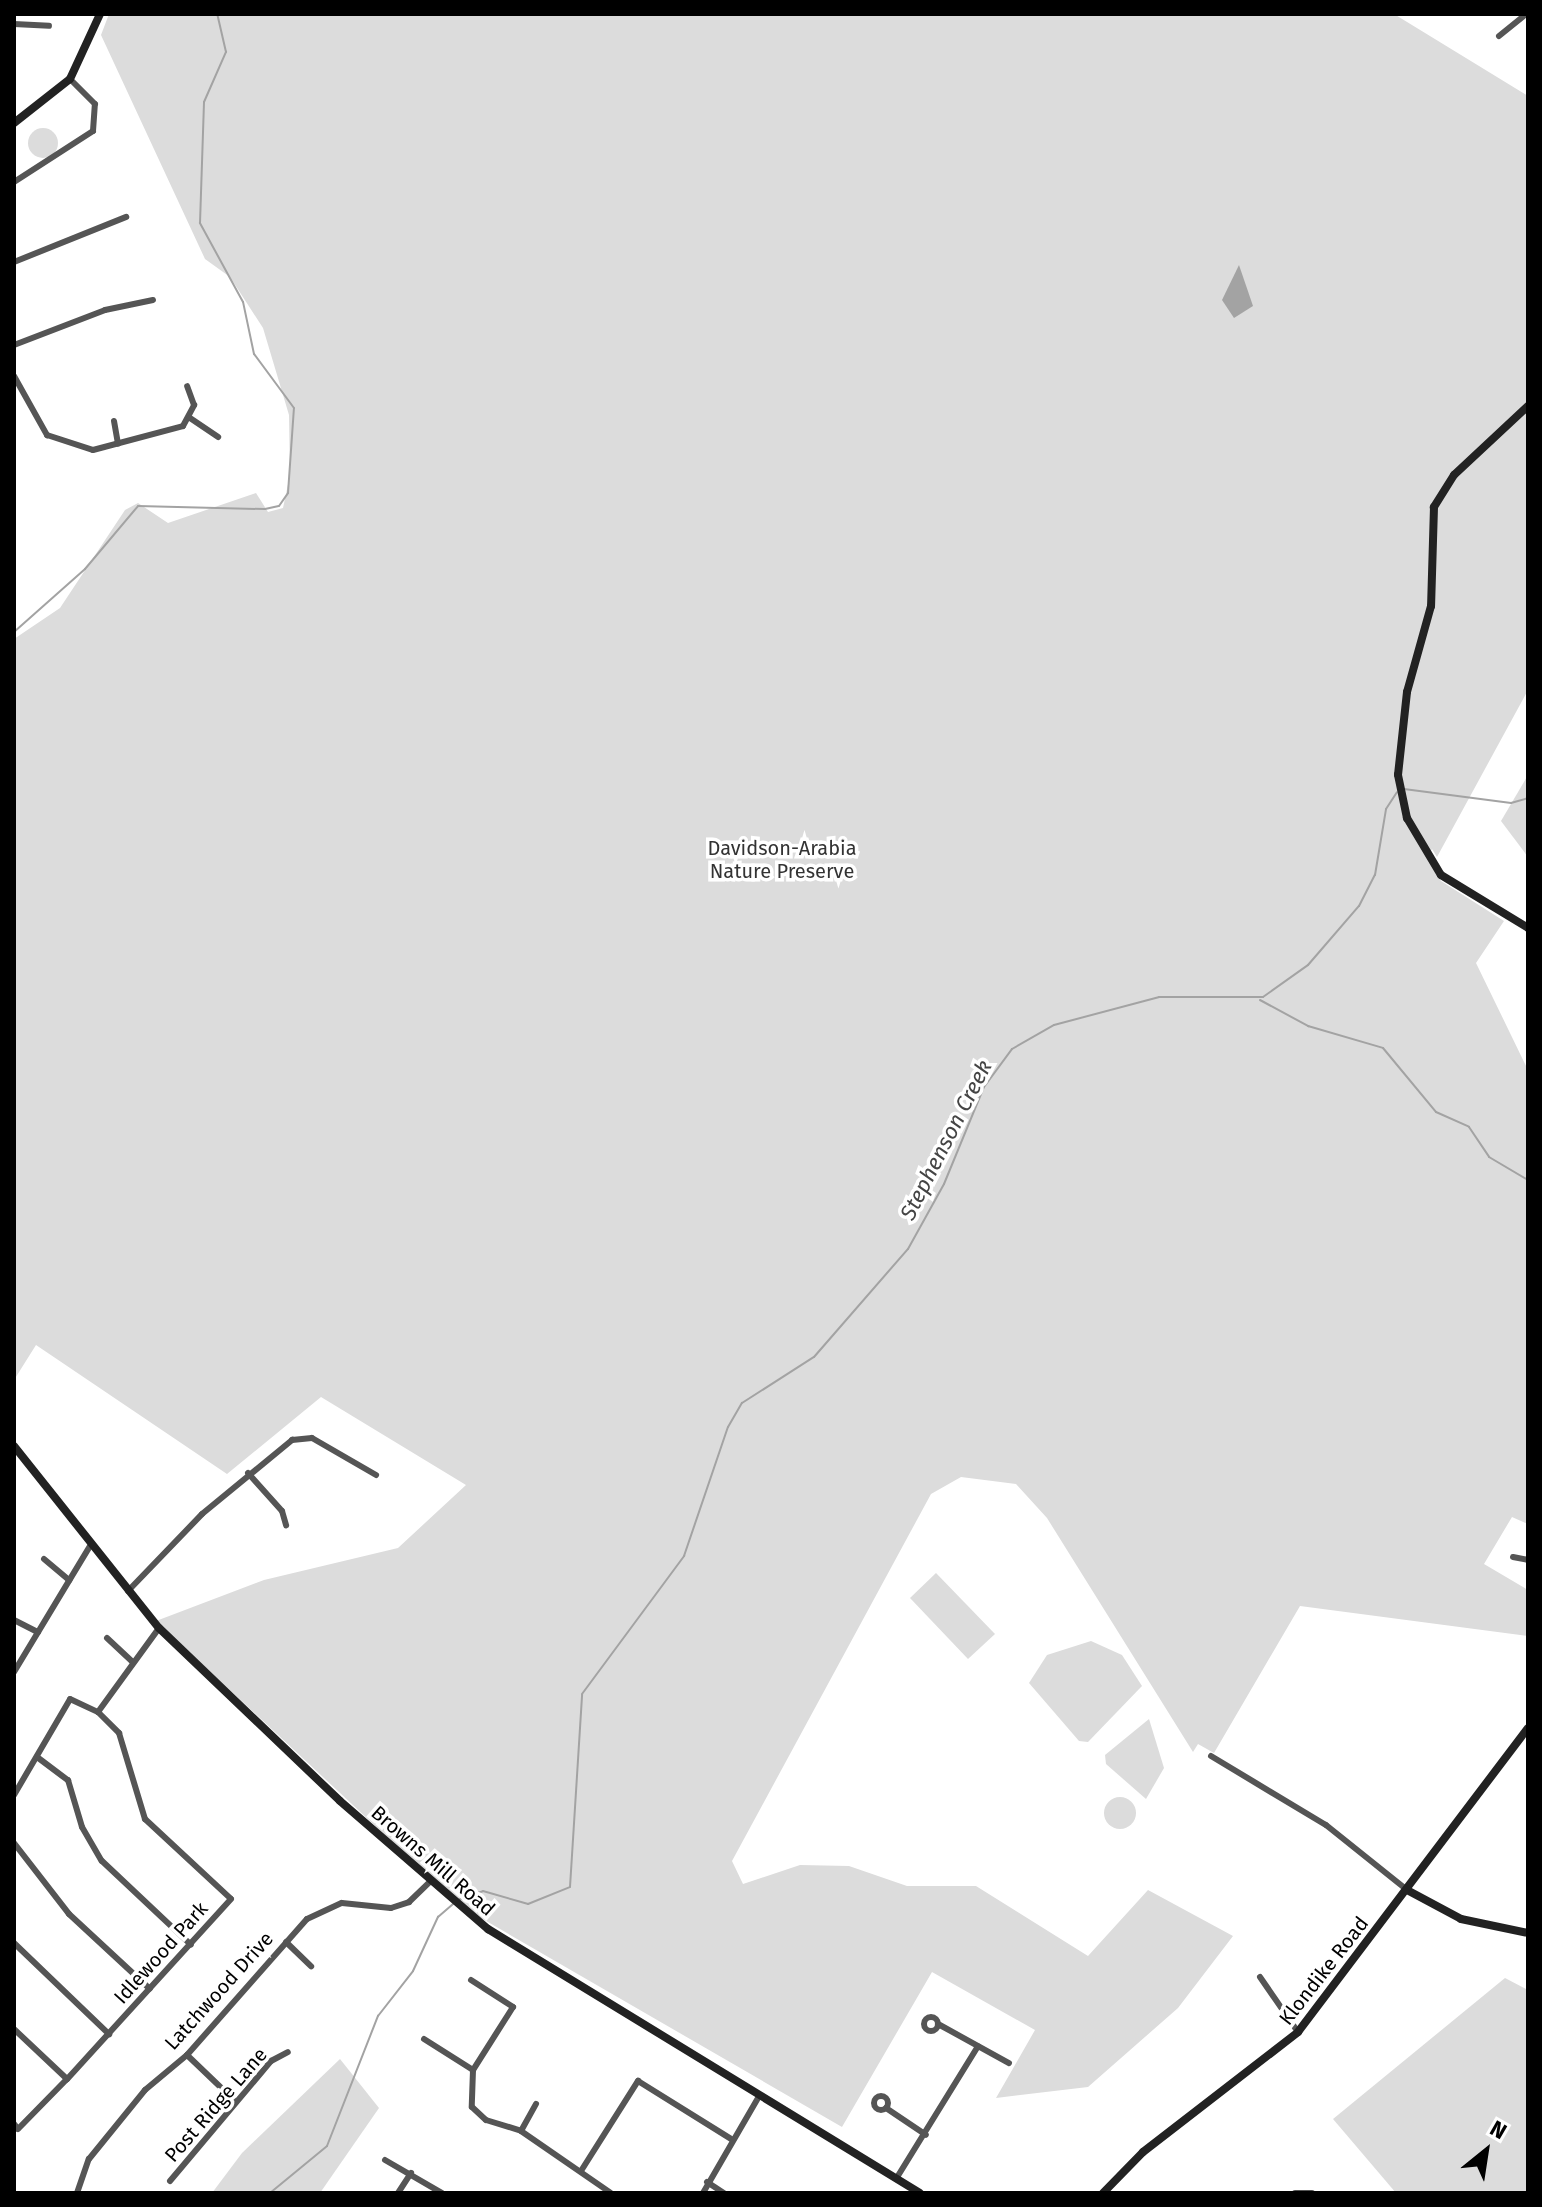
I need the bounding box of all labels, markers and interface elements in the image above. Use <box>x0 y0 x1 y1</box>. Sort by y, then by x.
park label: Davidson-Arabia Nature Preserve <box>707 836 857 883</box>
water label: Stephenson Creek <box>894 1056 998 1224</box>
street label: Browns Mill Road <box>366 1801 500 1921</box>
street label: Idlewood Park <box>109 1897 213 2009</box>
street label: Klondike Road <box>1274 1912 1374 2030</box>
street label: Latchwood Drive <box>160 1927 278 2055</box>
street label: Post Ridge Lane <box>160 2043 272 2167</box>
north arrow <box>1446 2111 1526 2191</box>
text: N <box>1485 2114 1511 2145</box>

